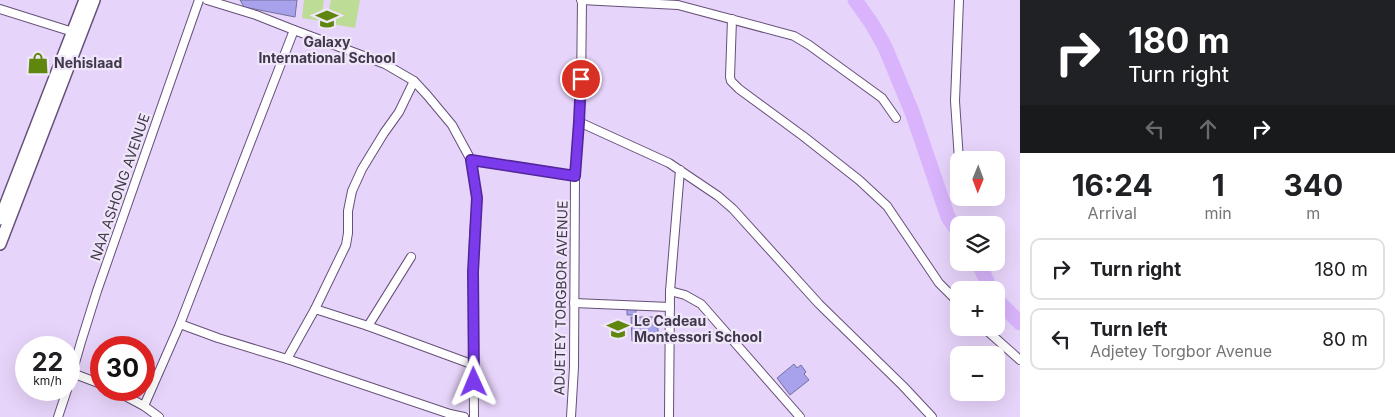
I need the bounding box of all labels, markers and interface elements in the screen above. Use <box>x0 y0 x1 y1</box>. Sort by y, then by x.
school or university icon: Galaxy International School <box>314 6 340 32</box>
text: 180 m <box>1128 19 1230 61</box>
icon: right <box>1045 20 1110 85</box>
place label: Galaxy International School <box>258 33 396 66</box>
shop icon: Nehislaad <box>25 50 51 76</box>
place label: Nehislaad <box>54 54 122 71</box>
pin <box>560 58 602 100</box>
text: Turn right <box>1128 61 1229 87</box>
icon: arrive <box>567 65 595 93</box>
street label: NAA ASHONG AVENUE <box>86 111 153 263</box>
icon: left <box>1141 115 1169 143</box>
icon: ahead <box>1194 115 1222 143</box>
icon: right <box>1247 115 1275 143</box>
north arrow <box>950 151 1005 206</box>
map controls <box>950 151 1005 401</box>
text: 16:24 <box>1072 167 1153 203</box>
text: 1 <box>1212 167 1225 203</box>
text: 340 <box>1283 167 1343 203</box>
street label: ADJETEY TORGBOR AVENUE <box>550 200 571 396</box>
text: Arrival <box>1088 203 1137 223</box>
text: min <box>1204 203 1232 223</box>
text: m <box>1306 203 1320 223</box>
button: layers <box>950 216 1005 271</box>
icon: right <box>1047 255 1075 283</box>
text: Turn right <box>1090 258 1181 281</box>
text: 180 m <box>1315 258 1368 281</box>
button: + <box>950 281 1005 336</box>
place label: Le Cadeau Montessori School <box>634 312 762 345</box>
school or university icon: Le Cadeau Montessori School <box>605 316 631 342</box>
text: Turn left <box>1090 318 1168 341</box>
icon: left <box>1047 325 1075 353</box>
text: 80 m <box>1322 328 1368 351</box>
speed limit sign: 30 <box>90 336 155 401</box>
text: Adjetey Torgbor Avenue <box>1090 341 1272 361</box>
button: − <box>950 346 1005 401</box>
text: 22 <box>32 347 63 377</box>
position arrow <box>447 355 499 407</box>
text: km/h <box>33 373 62 388</box>

